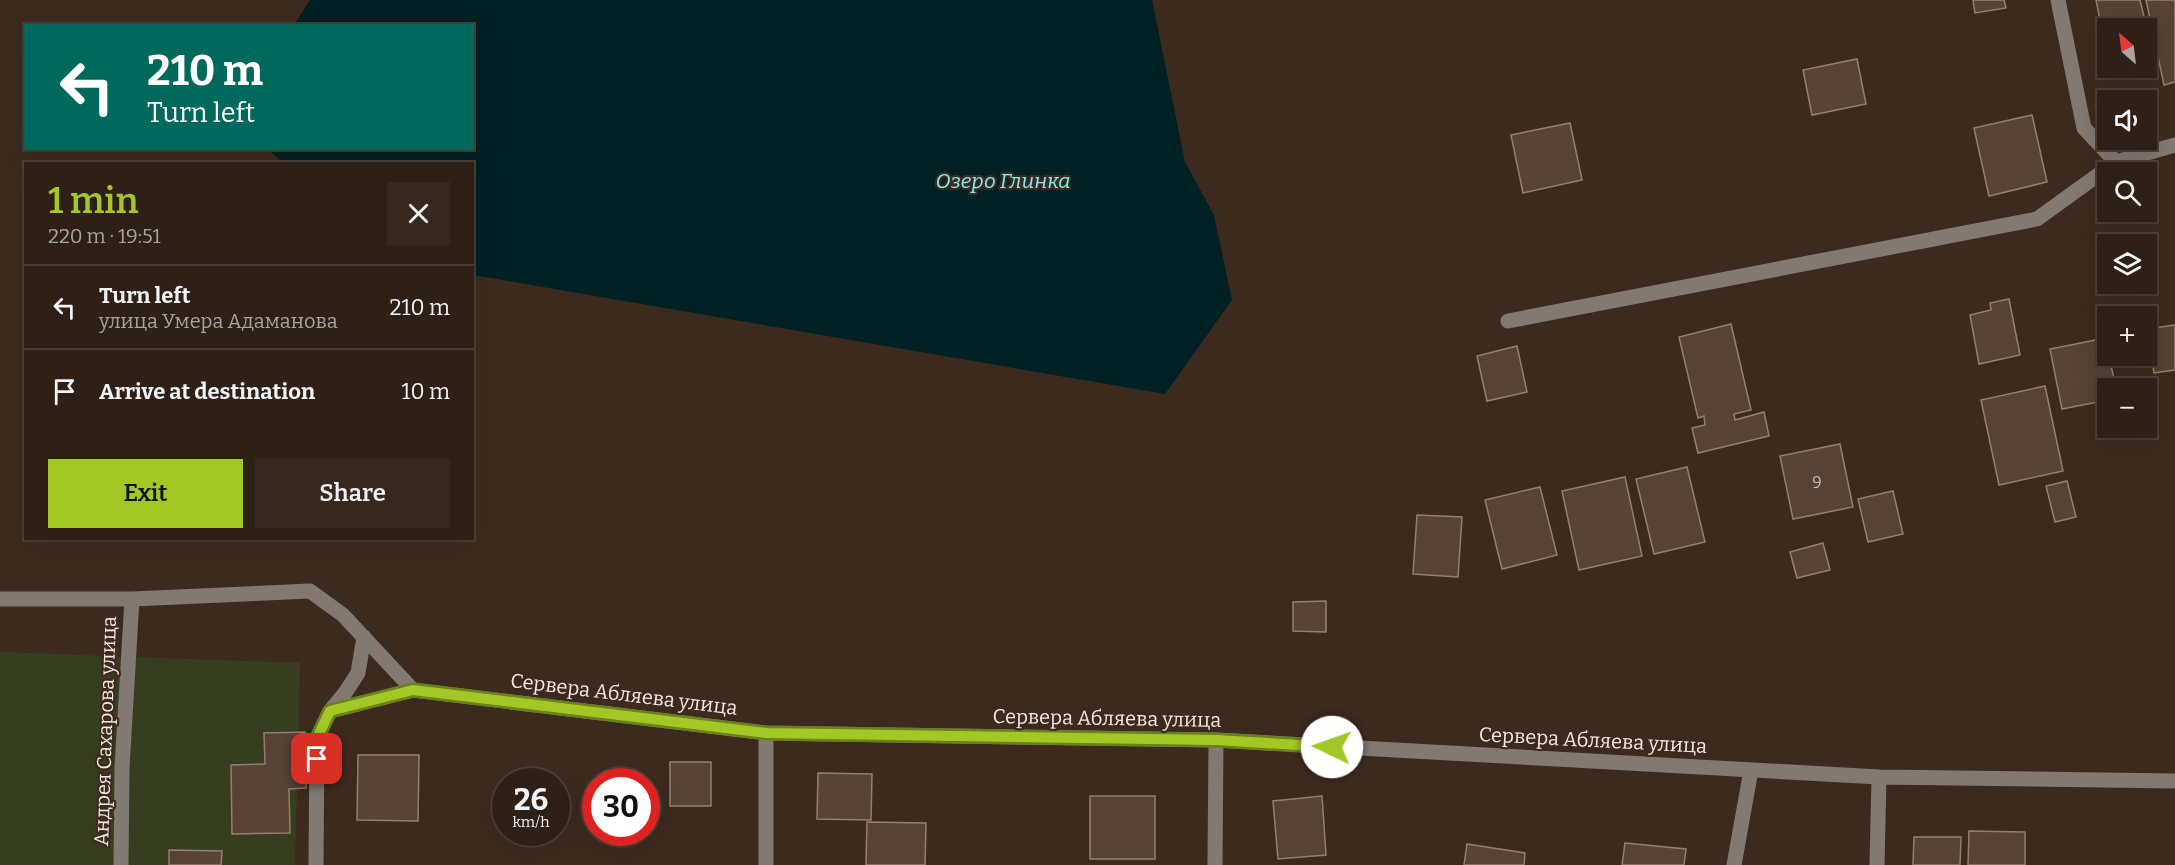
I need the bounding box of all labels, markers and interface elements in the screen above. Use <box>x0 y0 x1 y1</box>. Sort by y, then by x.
north arrow <box>2097 18 2157 78</box>
map controls <box>2097 18 2157 438</box>
text: 210 m <box>147 46 263 96</box>
icon: left <box>48 48 126 126</box>
button: sound <box>2097 90 2157 150</box>
text: Turn left <box>147 97 255 129</box>
button: search <box>2097 162 2157 222</box>
water label: Озеро Глинка <box>935 168 1071 194</box>
text: 1 min <box>48 179 139 223</box>
button: close <box>387 182 450 245</box>
text: 220 m · 19:51 <box>48 224 161 248</box>
button: layers <box>2097 234 2157 294</box>
text: Turn left <box>99 282 191 309</box>
icon: left <box>48 291 81 324</box>
text: 210 m <box>390 294 450 321</box>
button: + <box>2097 306 2157 366</box>
text: улица Умера Адаманова <box>99 309 338 333</box>
icon: arrive <box>48 375 81 408</box>
text: Arrive at destination <box>99 378 315 405</box>
text: 10 m <box>402 378 450 405</box>
button: − <box>2097 378 2157 438</box>
button: Exit <box>48 459 243 528</box>
button: Share <box>255 459 450 528</box>
house number: 9 <box>1812 473 1822 492</box>
street label: Андрея Сахарова улица <box>89 615 121 846</box>
street label: Сервера Абляева улица <box>509 668 739 720</box>
street label: Сервера Абляева улица <box>992 704 1222 732</box>
position arrow <box>1300 715 1364 779</box>
street label: Сервера Абляева улица <box>1478 722 1708 758</box>
pin <box>291 733 342 784</box>
icon: arrive <box>300 742 333 775</box>
speed limit sign: 30 <box>582 768 660 846</box>
text: 26 <box>514 782 548 818</box>
text: km/h <box>512 813 550 831</box>

